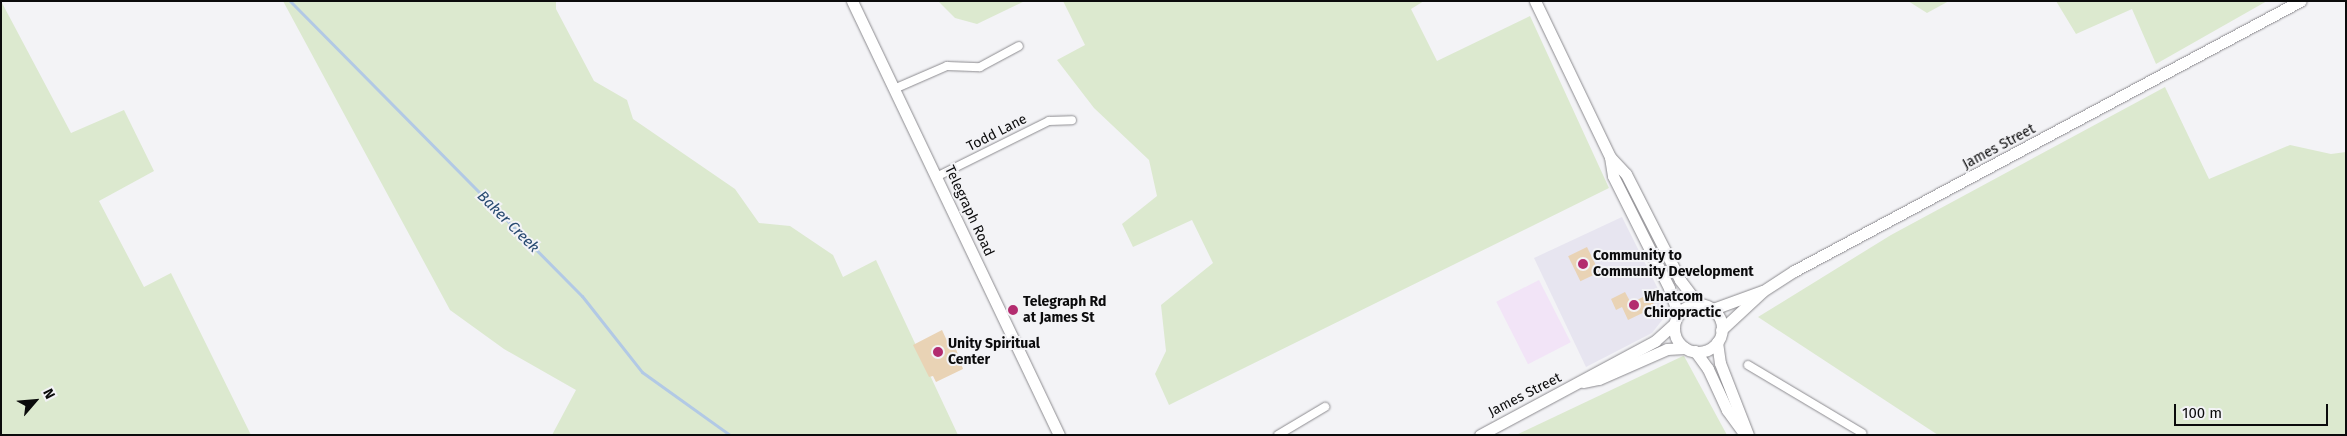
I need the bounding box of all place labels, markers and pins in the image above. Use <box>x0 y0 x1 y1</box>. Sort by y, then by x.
place label: Community to Community Development <box>1593 248 1754 280</box>
marker: Community to Community Development <box>1577 258 1589 270</box>
place label: Whatcom Chiropractic <box>1644 289 1721 322</box>
place label: Telegraph Rd at James St <box>1023 294 1106 326</box>
marker: Whatcom Chiropractic <box>1628 299 1640 311</box>
marker: Telegraph Rd at James St <box>1007 304 1019 316</box>
place label: Unity Spiritual Center <box>948 336 1040 368</box>
marker: Unity Spiritual Center <box>932 346 944 358</box>

